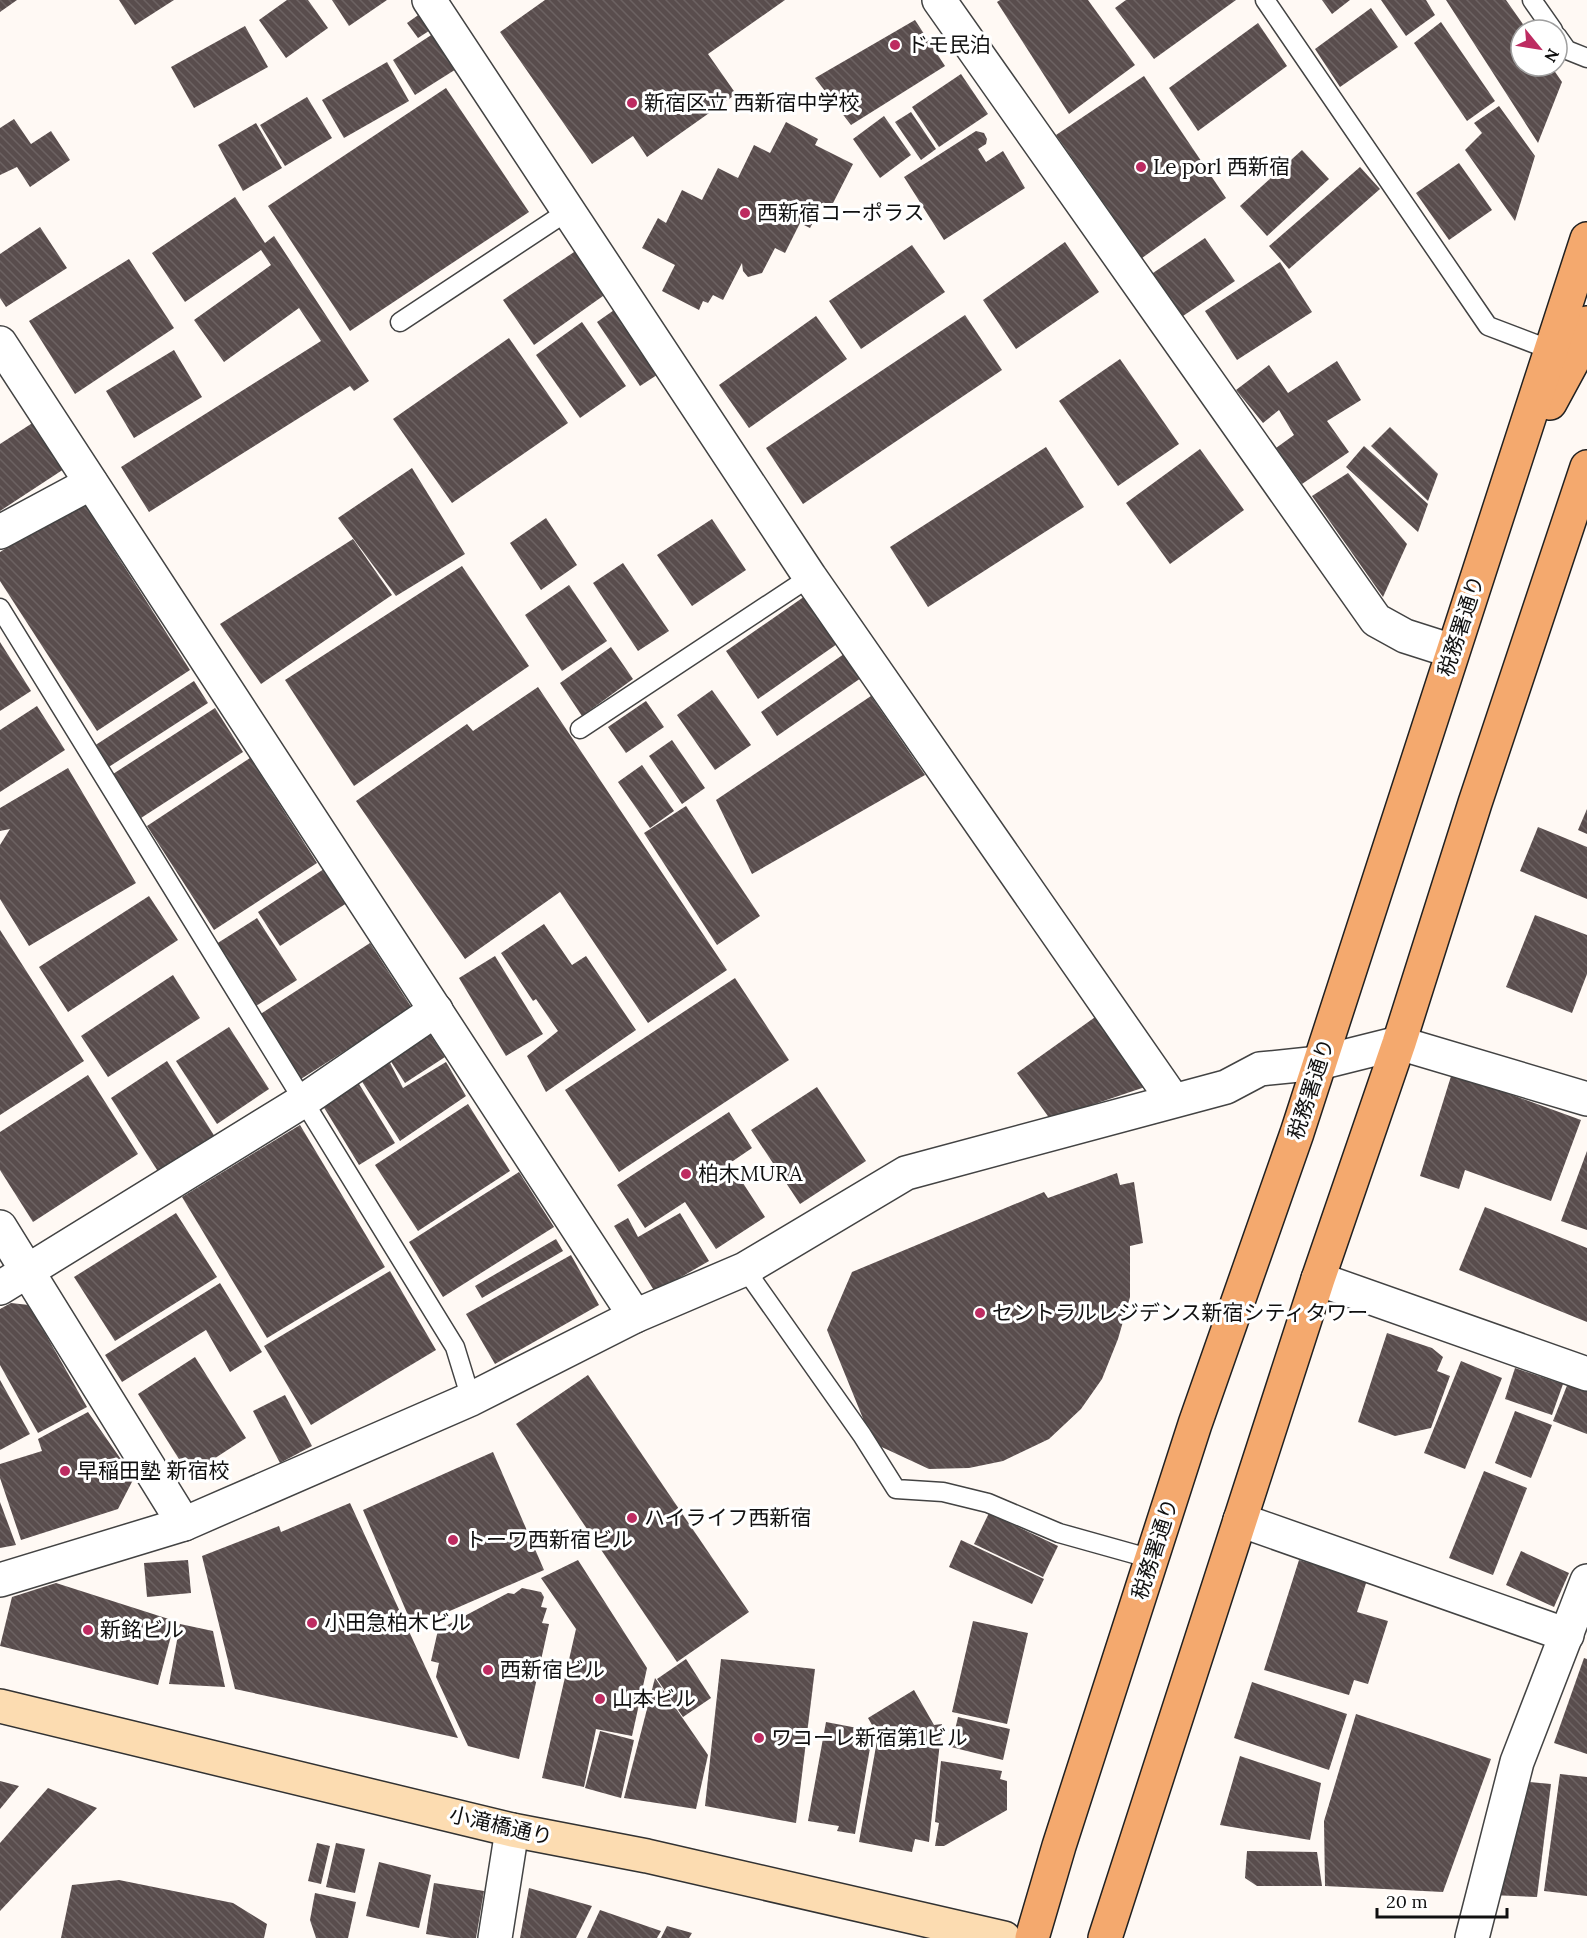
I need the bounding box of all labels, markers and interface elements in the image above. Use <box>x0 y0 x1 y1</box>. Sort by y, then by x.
north arrow <box>1509 18 1569 78</box>
place label: ドモ民泊 <box>907 31 991 58</box>
marker: ドモ民泊 <box>888 38 902 52</box>
text: N <box>1540 45 1564 66</box>
place label: 新宿区立 西新宿中学校 <box>644 89 860 116</box>
marker: 新宿区立 西新宿中学校 <box>625 96 639 110</box>
place label: Le porl 西新宿 <box>1153 153 1290 180</box>
marker: Le porl 西新宿 <box>1134 160 1148 174</box>
place label: 西新宿コーポラス <box>757 199 925 226</box>
marker: 西新宿コーポラス <box>738 206 752 220</box>
street label: 税務署通り <box>1431 572 1490 680</box>
street label: 税務署通り <box>1281 1035 1340 1143</box>
place label: 柏木MURA <box>698 1160 803 1187</box>
marker: 柏木MURA <box>679 1167 693 1181</box>
place label: セントラルレジデンス新宿シティタワー <box>992 1299 1368 1326</box>
marker: セントラルレジデンス新宿シティタワー <box>973 1306 987 1320</box>
place label: 早稲田塾 新宿校 <box>77 1457 230 1484</box>
marker: 早稲田塾 新宿校 <box>58 1464 72 1478</box>
street label: 税務署通り <box>1125 1495 1184 1603</box>
place label: ハイライフ西新宿 <box>644 1504 812 1531</box>
marker: ハイライフ西新宿 <box>625 1511 639 1525</box>
place label: トーワ西新宿ビル <box>465 1526 633 1553</box>
marker: トーワ西新宿ビル <box>446 1533 460 1547</box>
place label: 小田急柏木ビル <box>324 1609 471 1636</box>
place label: 新銘ビル <box>100 1616 184 1643</box>
marker: 小田急柏木ビル <box>305 1616 319 1630</box>
marker: 新銘ビル <box>81 1623 95 1637</box>
place label: 西新宿ビル <box>500 1656 605 1683</box>
marker: 西新宿ビル <box>481 1663 495 1677</box>
place label: 山本ビル <box>612 1685 696 1712</box>
marker: 山本ビル <box>593 1692 607 1706</box>
place label: ワコーレ新宿第1ビル <box>771 1724 968 1751</box>
marker: ワコーレ新宿第1ビル <box>752 1731 766 1745</box>
street label: 小滝橋通り <box>447 1801 555 1850</box>
scale bar <box>1377 1881 1508 1919</box>
text: 20 m <box>1386 1890 1428 1913</box>

